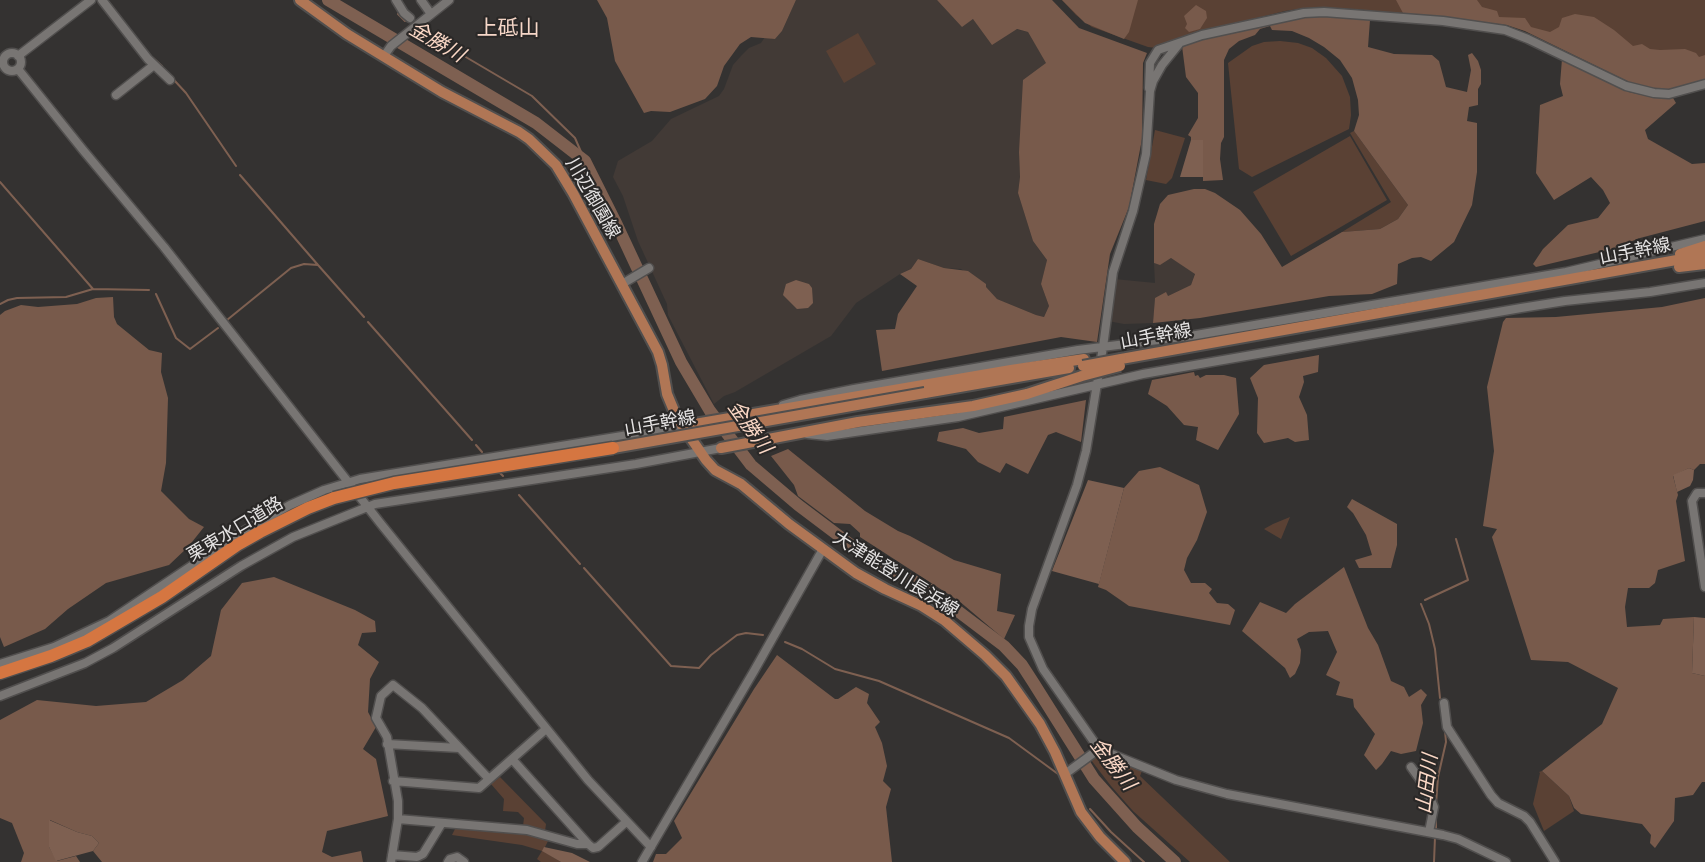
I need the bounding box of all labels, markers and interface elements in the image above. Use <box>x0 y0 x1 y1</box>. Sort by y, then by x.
district label: 上砥山 <box>477 15 539 41</box>
water label: 金勝川 <box>405 17 469 67</box>
street label: 川辺御園線 <box>561 154 625 242</box>
street label: 山手幹線 <box>1598 234 1672 268</box>
street label: 山手幹線 <box>1119 319 1193 353</box>
water label: 金勝川 <box>723 396 777 458</box>
street label: 山手幹線 <box>623 406 697 440</box>
street label: 栗東水口道路 <box>183 492 287 566</box>
street label: 大津能登川長浜線 <box>829 527 963 621</box>
water label: 金勝川 <box>1085 733 1141 795</box>
water label: 山田川 <box>1411 753 1443 815</box>

